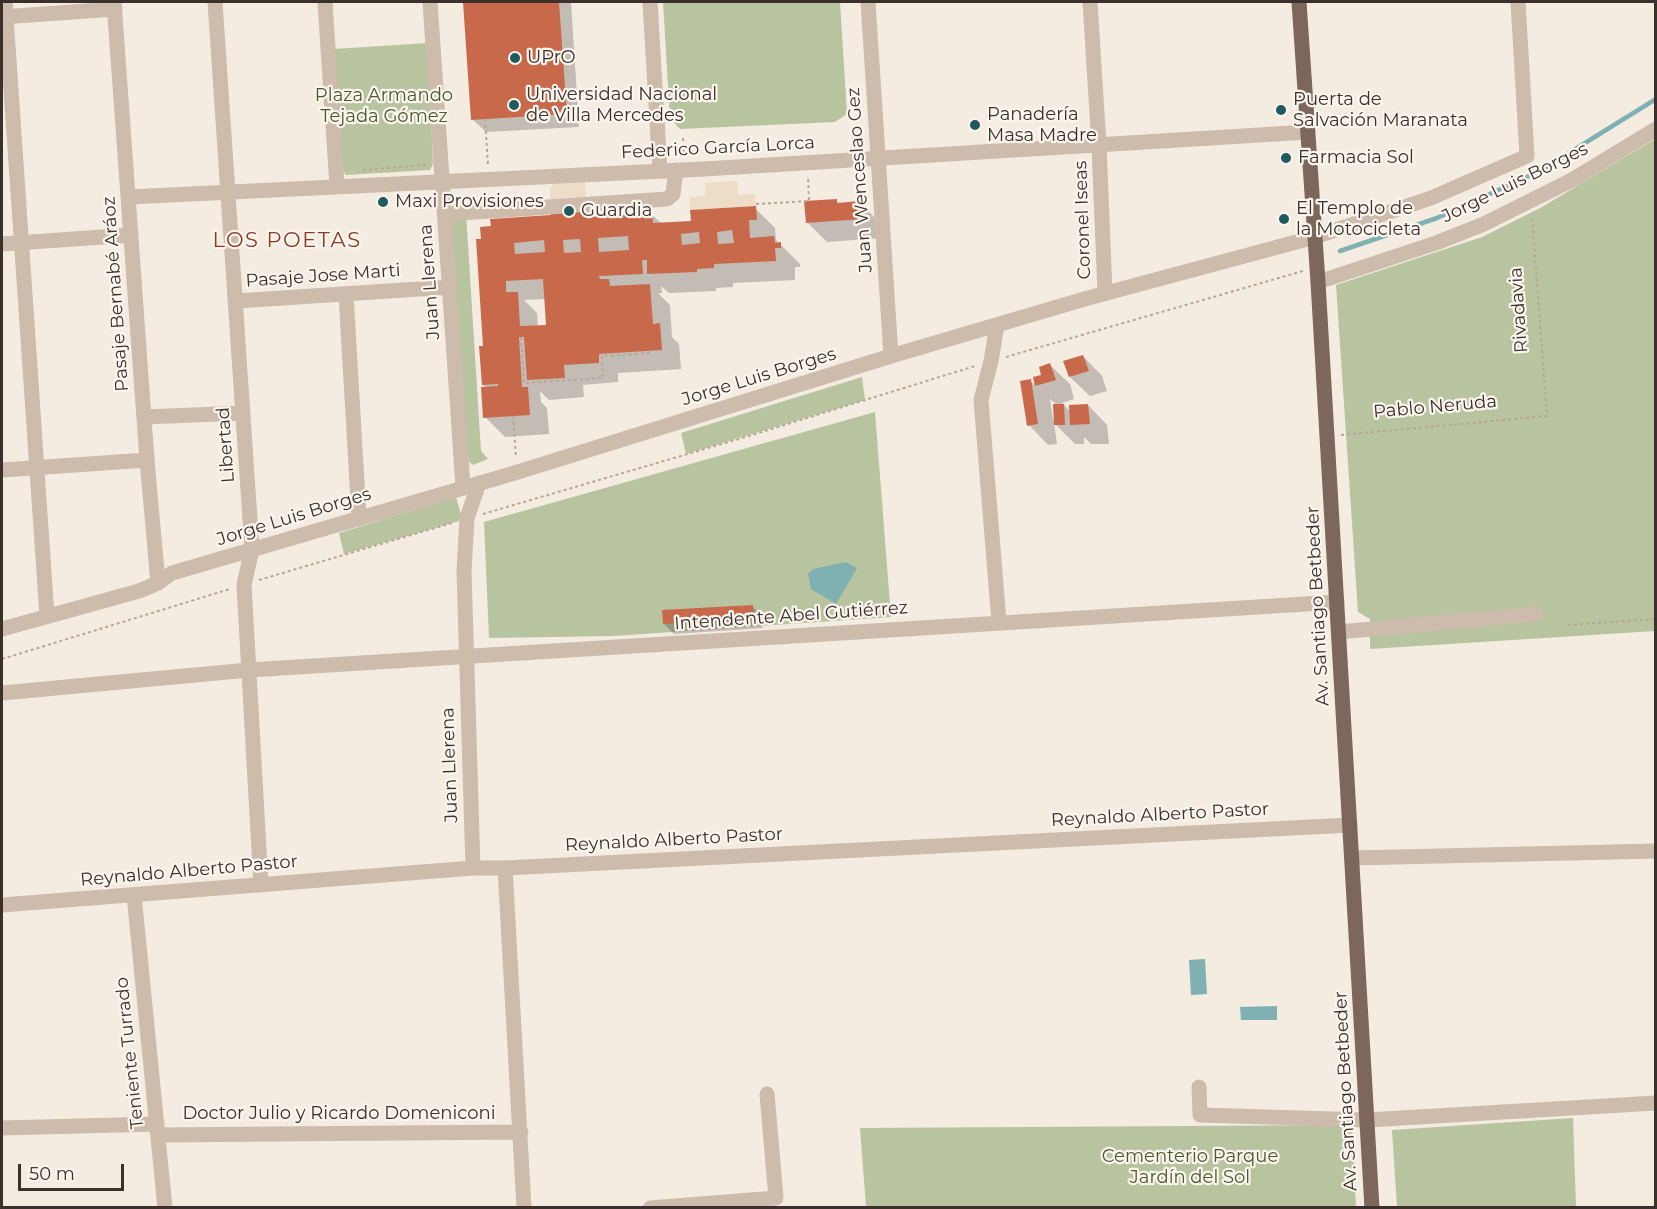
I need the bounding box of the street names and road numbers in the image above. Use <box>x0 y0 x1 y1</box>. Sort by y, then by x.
street label: Juan Wenceslao Gez <box>843 87 877 273</box>
street label: Federico García Lorca <box>621 132 815 164</box>
street label: Jorge Luis Borges <box>1438 138 1592 228</box>
street label: Coronel Iseas <box>1070 160 1096 280</box>
street label: Pasaje Bernabé Aráoz <box>98 196 134 392</box>
street label: Juan Llerena <box>415 224 445 340</box>
street label: Pasaje Jose Marti <box>245 260 401 292</box>
street label: Rivadavia <box>1505 266 1533 354</box>
street label: Jorge Luis Borges <box>679 343 839 411</box>
street label: Pablo Neruda <box>1372 391 1498 423</box>
street label: Libertad <box>213 406 239 484</box>
street label: Jorge Luis Borges <box>214 483 374 551</box>
street label: Av. Santiago Betbeder <box>1302 505 1334 707</box>
street label: Intendente Abel Gutiérrez <box>674 597 908 635</box>
street label: Juan Llerena <box>437 707 463 823</box>
street label: Reynaldo Alberto Pastor <box>1050 799 1270 831</box>
street label: Reynaldo Alberto Pastor <box>564 824 784 856</box>
street label: Reynaldo Alberto Pastor <box>79 851 299 891</box>
street label: Teniente Turrado <box>111 976 149 1130</box>
street label: Av. Santiago Betbeder <box>1330 990 1362 1192</box>
street label: Doctor Julio y Ricardo Domeniconi <box>182 1103 496 1125</box>

